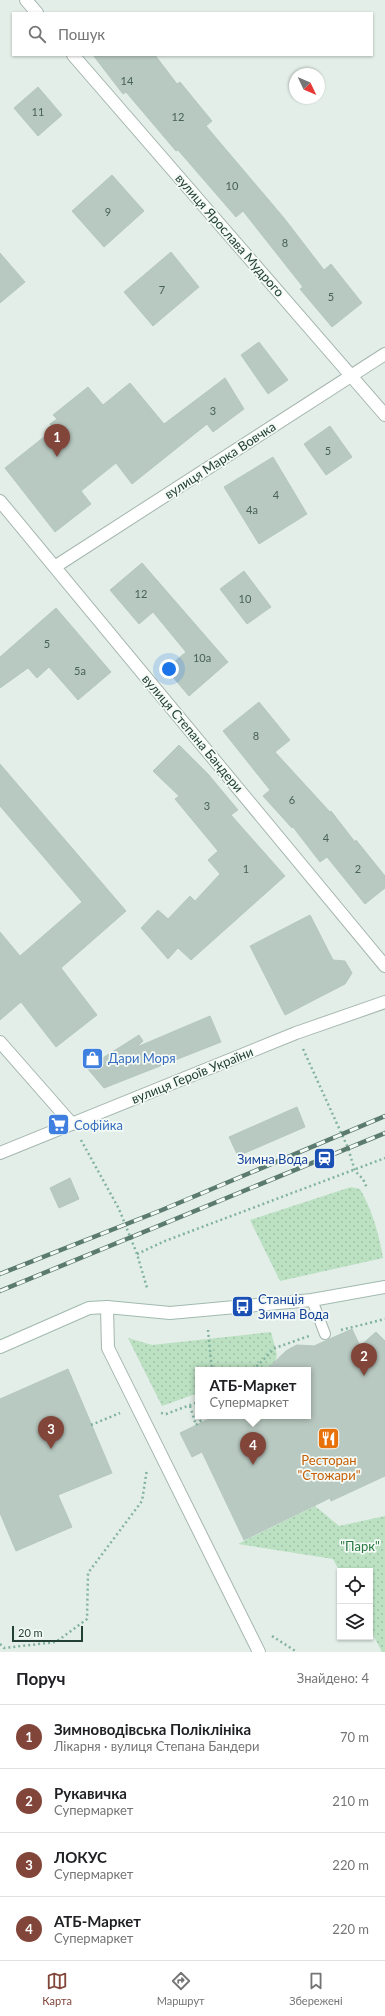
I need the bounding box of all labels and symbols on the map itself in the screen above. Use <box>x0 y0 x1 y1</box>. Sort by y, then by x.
north arrow <box>289 68 325 104</box>
house number: 14 <box>121 74 134 87</box>
house number: 11 <box>32 105 44 118</box>
house number: 12 <box>172 110 184 123</box>
street label: вулиця Ярослава Мудрого <box>172 170 288 300</box>
house number: 10 <box>226 179 239 192</box>
house number: 9 <box>105 205 111 218</box>
house number: 8 <box>282 236 288 249</box>
house number: 7 <box>159 283 165 296</box>
house number: 5 <box>328 290 334 303</box>
house number: 3 <box>210 404 216 417</box>
street label: вулиця Марка Вовчка <box>161 418 279 502</box>
pin: 1 <box>44 424 70 457</box>
house number: 5 <box>325 444 331 457</box>
house number: 4 <box>273 488 280 501</box>
house number: 4а <box>246 503 258 516</box>
house number: 12 <box>135 587 147 600</box>
house number: 10 <box>239 592 252 605</box>
house number: 5 <box>44 637 50 650</box>
house number: 10а <box>193 651 211 664</box>
your location <box>159 659 179 679</box>
house number: 5а <box>74 664 86 677</box>
street label: вулиця Степана Бандери <box>139 671 247 795</box>
house number: 8 <box>253 729 259 742</box>
house number: 6 <box>289 793 295 806</box>
house number: 3 <box>204 799 210 812</box>
house number: 4 <box>323 831 330 844</box>
house number: 1 <box>243 862 249 875</box>
house number: 2 <box>355 862 361 875</box>
street label: вулиця Героїв України <box>129 1043 255 1107</box>
shop icon: Дари Моря <box>80 1045 106 1071</box>
place label: Дари Моря <box>108 1050 176 1066</box>
supermarket icon: Софійка <box>46 1112 72 1138</box>
place label: Софійка <box>74 1117 123 1133</box>
station icon: Зимна Вода <box>311 1146 337 1172</box>
place label: Зимна Вода <box>237 1151 308 1167</box>
place label: Станція Зимна Вода <box>258 1291 329 1322</box>
bus stop icon: Станція Зимна Вода <box>229 1293 255 1319</box>
pin: 2 <box>351 1343 377 1376</box>
pin: 3 <box>38 1416 64 1449</box>
restaurant icon: Ресторан "Стожари" <box>316 1425 342 1451</box>
pin: 4 <box>240 1432 266 1465</box>
place label: Ресторан "Стожари" <box>298 1452 360 1483</box>
park label: "Парк" <box>340 1538 380 1554</box>
scale bar <box>12 1624 83 1643</box>

